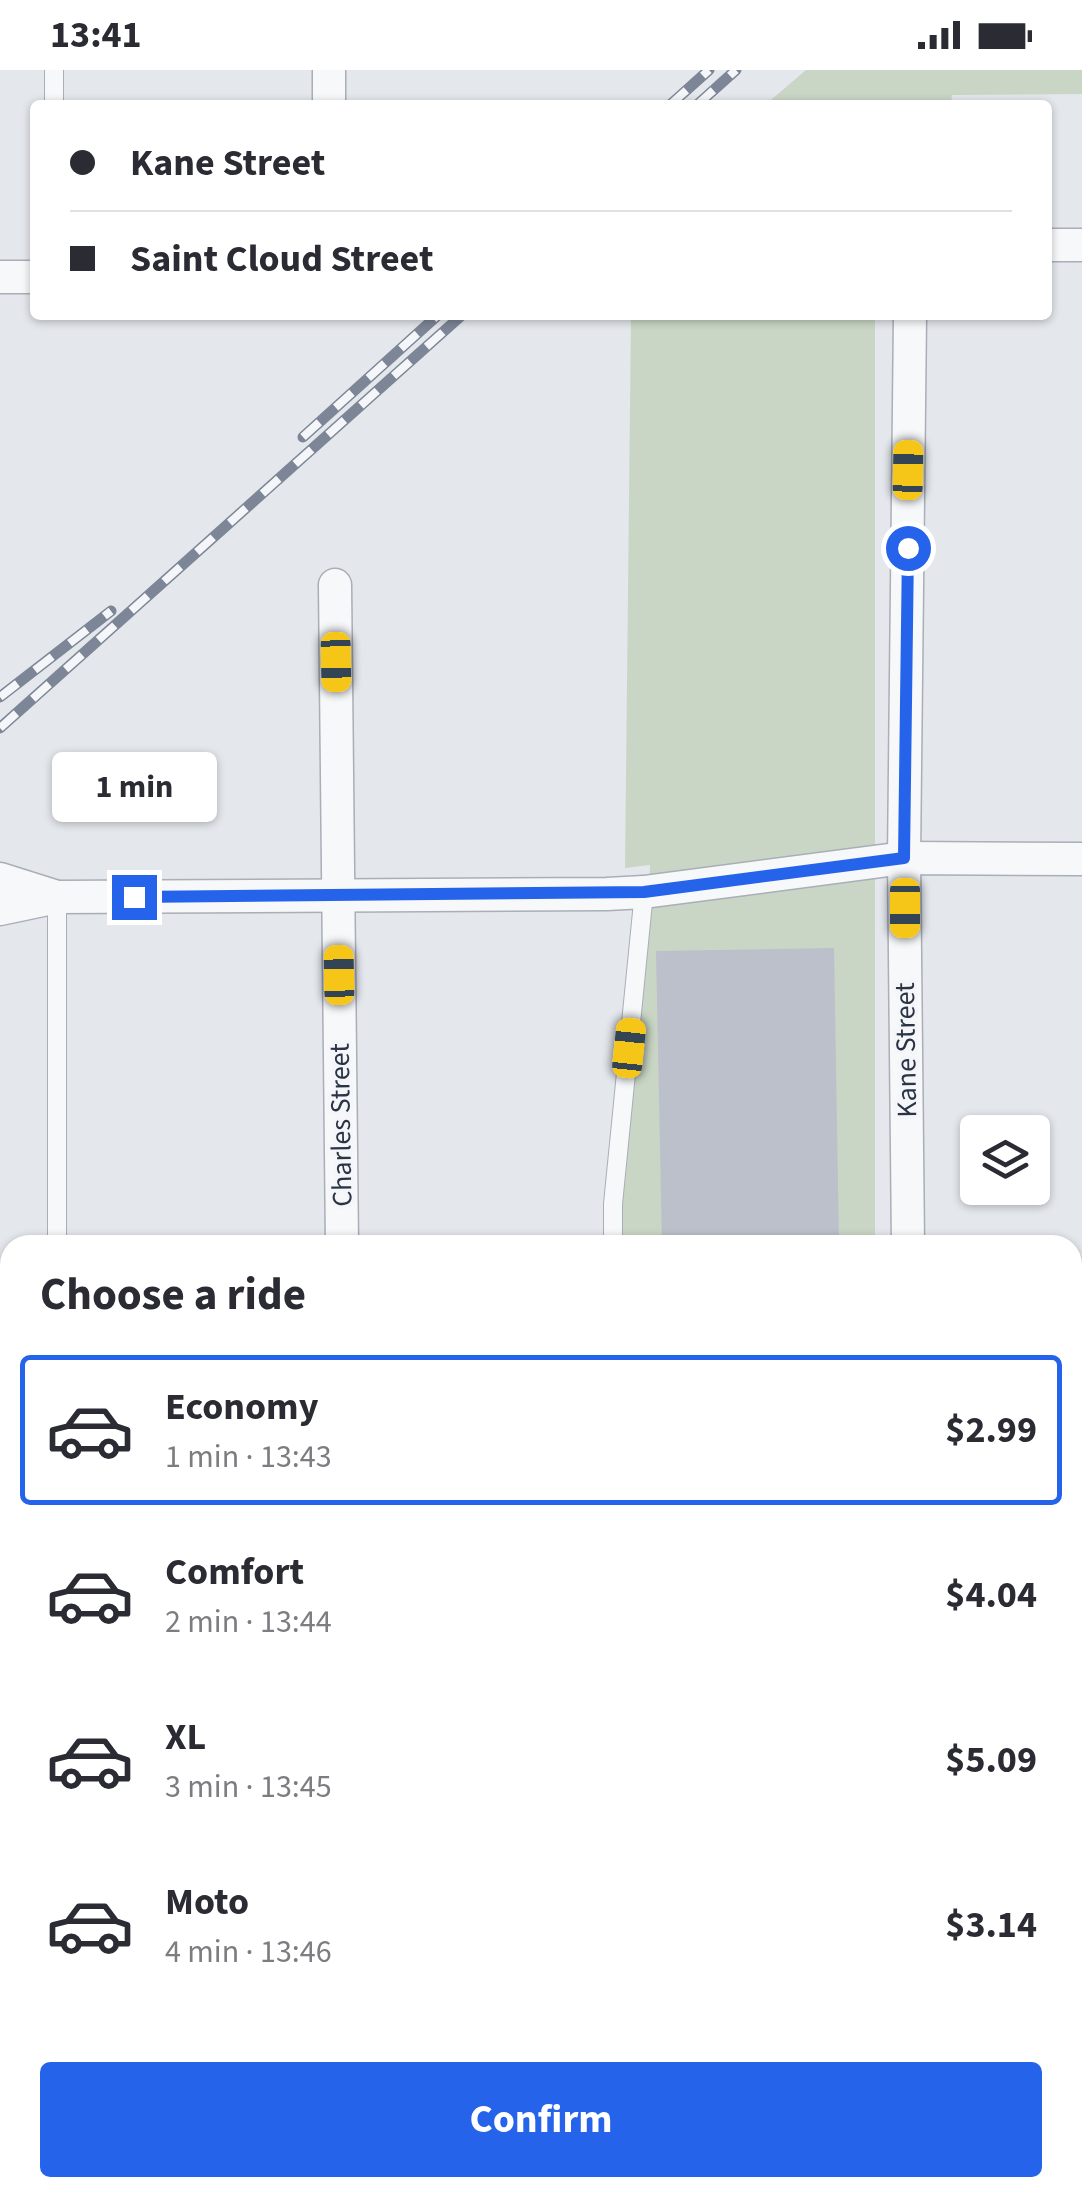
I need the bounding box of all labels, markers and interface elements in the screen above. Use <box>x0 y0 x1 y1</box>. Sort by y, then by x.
text: 13:41 <box>50 8 142 62</box>
text: Kane Street <box>130 136 325 190</box>
text: Saint Cloud Street <box>130 232 433 286</box>
car <box>892 440 924 500</box>
route start <box>886 526 931 571</box>
car <box>320 632 352 692</box>
callout: 1 min <box>52 752 216 822</box>
text: 1 min <box>96 764 173 810</box>
route end <box>112 875 157 920</box>
car <box>890 878 920 938</box>
car <box>323 945 355 1005</box>
street label: Kane Street <box>885 981 927 1118</box>
car <box>611 1017 647 1079</box>
street label: Charles Street <box>320 1042 362 1207</box>
map controls <box>960 1115 1050 1205</box>
button: layers <box>960 1115 1050 1205</box>
text: Choose a ride <box>40 1263 306 1327</box>
text: Economy <box>165 1380 318 1434</box>
icon: car <box>45 1385 135 1475</box>
text: $2.99 <box>945 1403 1037 1457</box>
text: 1 min · 13:43 <box>165 1434 332 1480</box>
text: Comfort <box>165 1545 304 1599</box>
icon: car <box>45 1550 135 1640</box>
text: $4.04 <box>945 1568 1037 1622</box>
text: 2 min · 13:44 <box>165 1599 332 1645</box>
text: XL <box>165 1710 206 1764</box>
icon: car <box>45 1715 135 1805</box>
text: $5.09 <box>945 1733 1037 1787</box>
text: 3 min · 13:45 <box>165 1764 332 1810</box>
text: Moto <box>165 1875 249 1929</box>
icon: car <box>45 1880 135 1970</box>
text: $3.14 <box>945 1898 1037 1952</box>
text: 4 min · 13:46 <box>165 1929 332 1975</box>
button: Confirm <box>40 2062 1042 2177</box>

